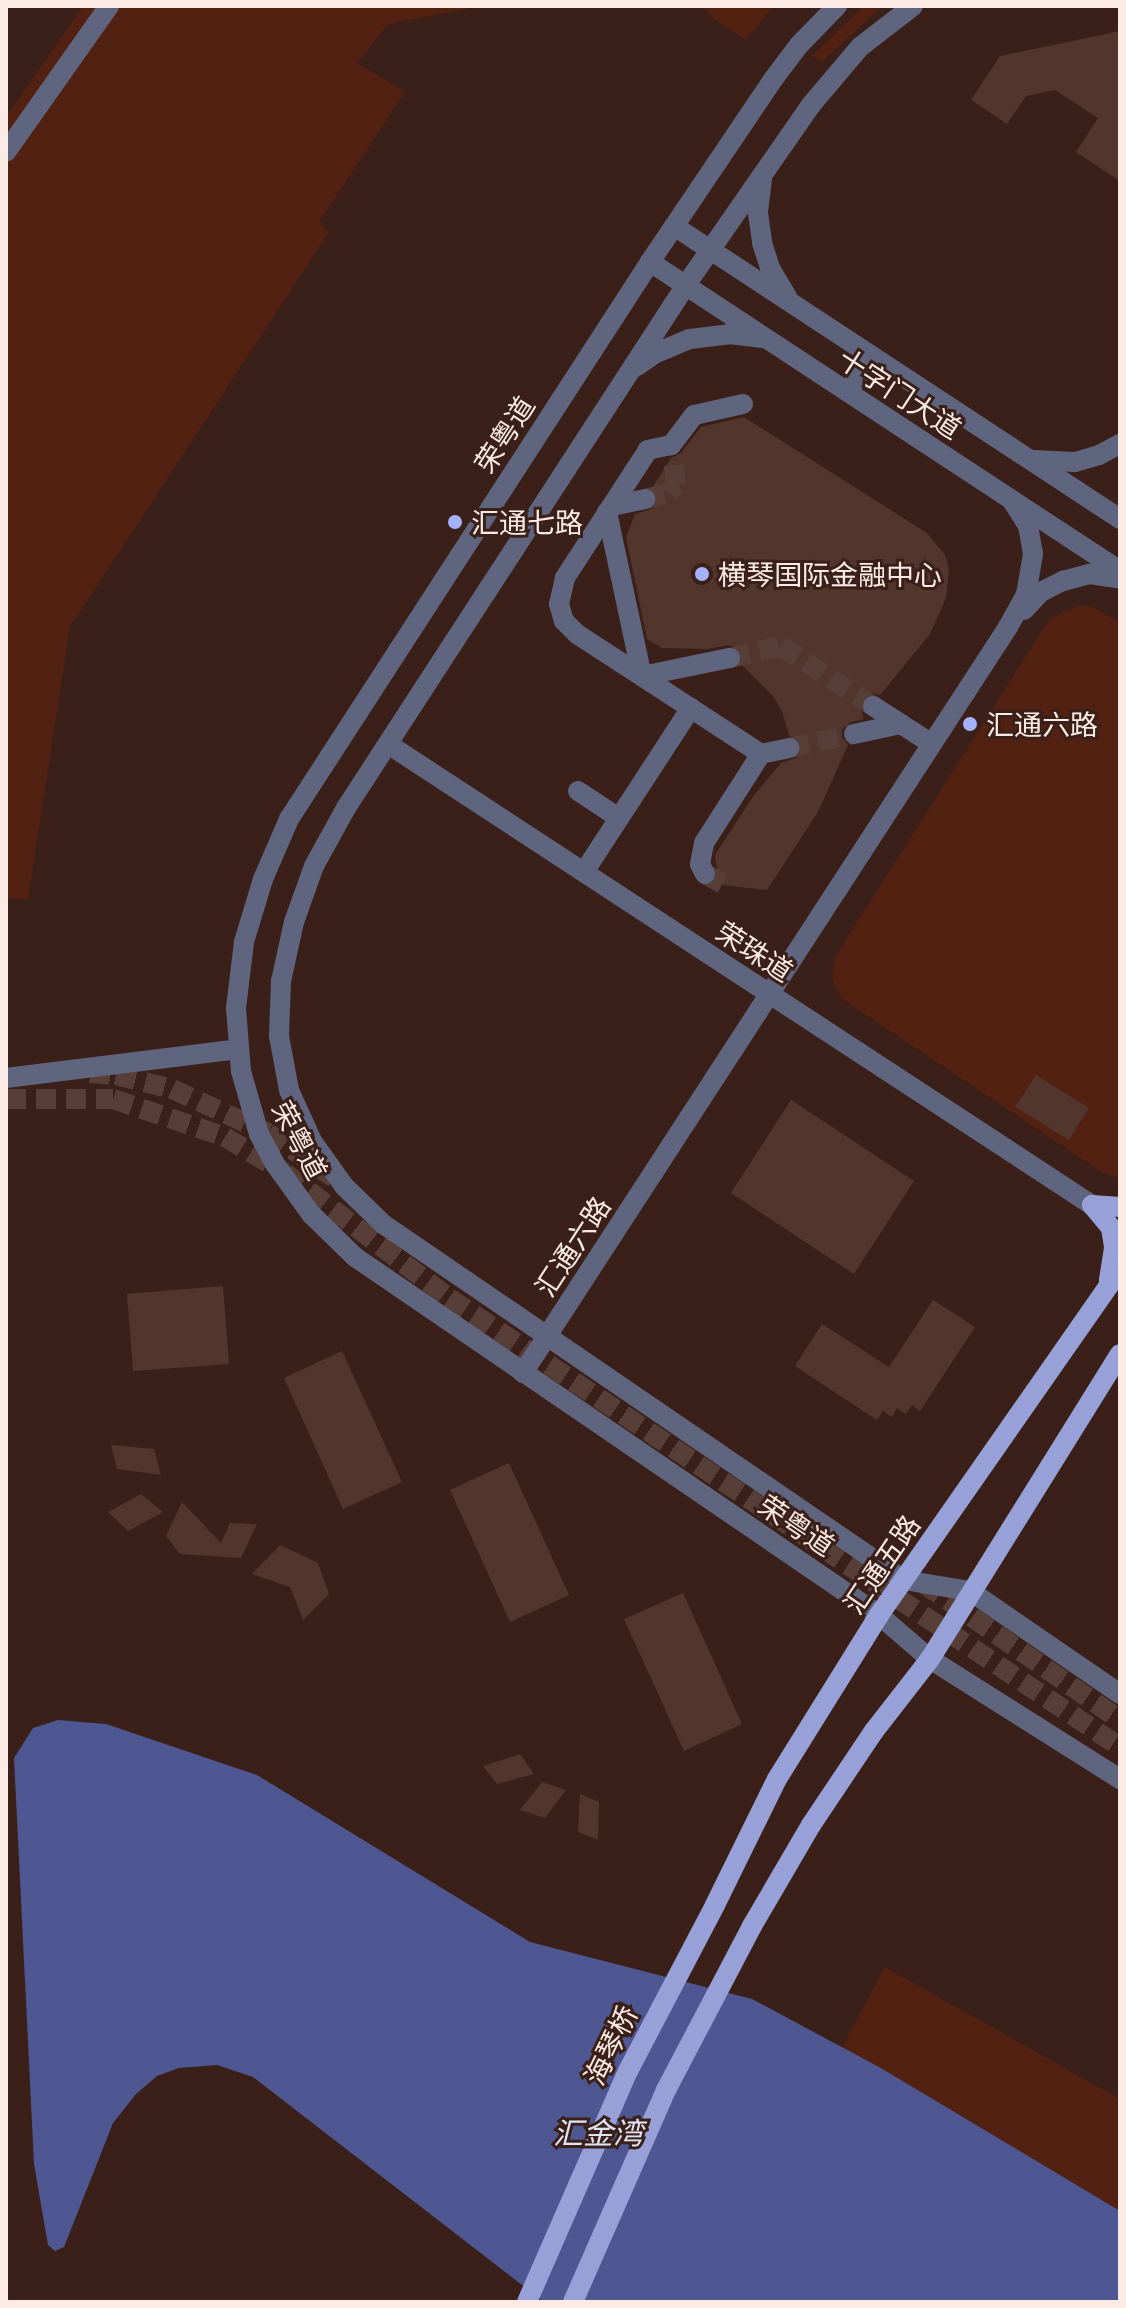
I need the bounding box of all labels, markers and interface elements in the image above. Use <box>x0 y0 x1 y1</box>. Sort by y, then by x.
street label: 十字门大道 <box>832 341 968 445</box>
street label: 荣粤道 <box>467 390 541 478</box>
place label: 汇通七路 <box>471 505 583 539</box>
marker: 汇通七路 <box>446 513 464 531</box>
place label: 横琴国际金融中心 <box>718 557 942 591</box>
marker: 横琴国际金融中心 <box>693 565 711 583</box>
place label: 汇通六路 <box>986 707 1098 741</box>
marker: 汇通六路 <box>961 715 979 733</box>
street label: 荣珠道 <box>711 914 799 988</box>
street label: 荣粤道 <box>265 1095 335 1185</box>
street label: 汇通六路 <box>527 1190 617 1302</box>
street label: 荣粤道 <box>753 1488 841 1562</box>
street label: 汇通五路 <box>836 1508 926 1620</box>
street label: 海琴桥 <box>576 2000 644 2090</box>
water label: 汇金湾 <box>553 2115 643 2151</box>

